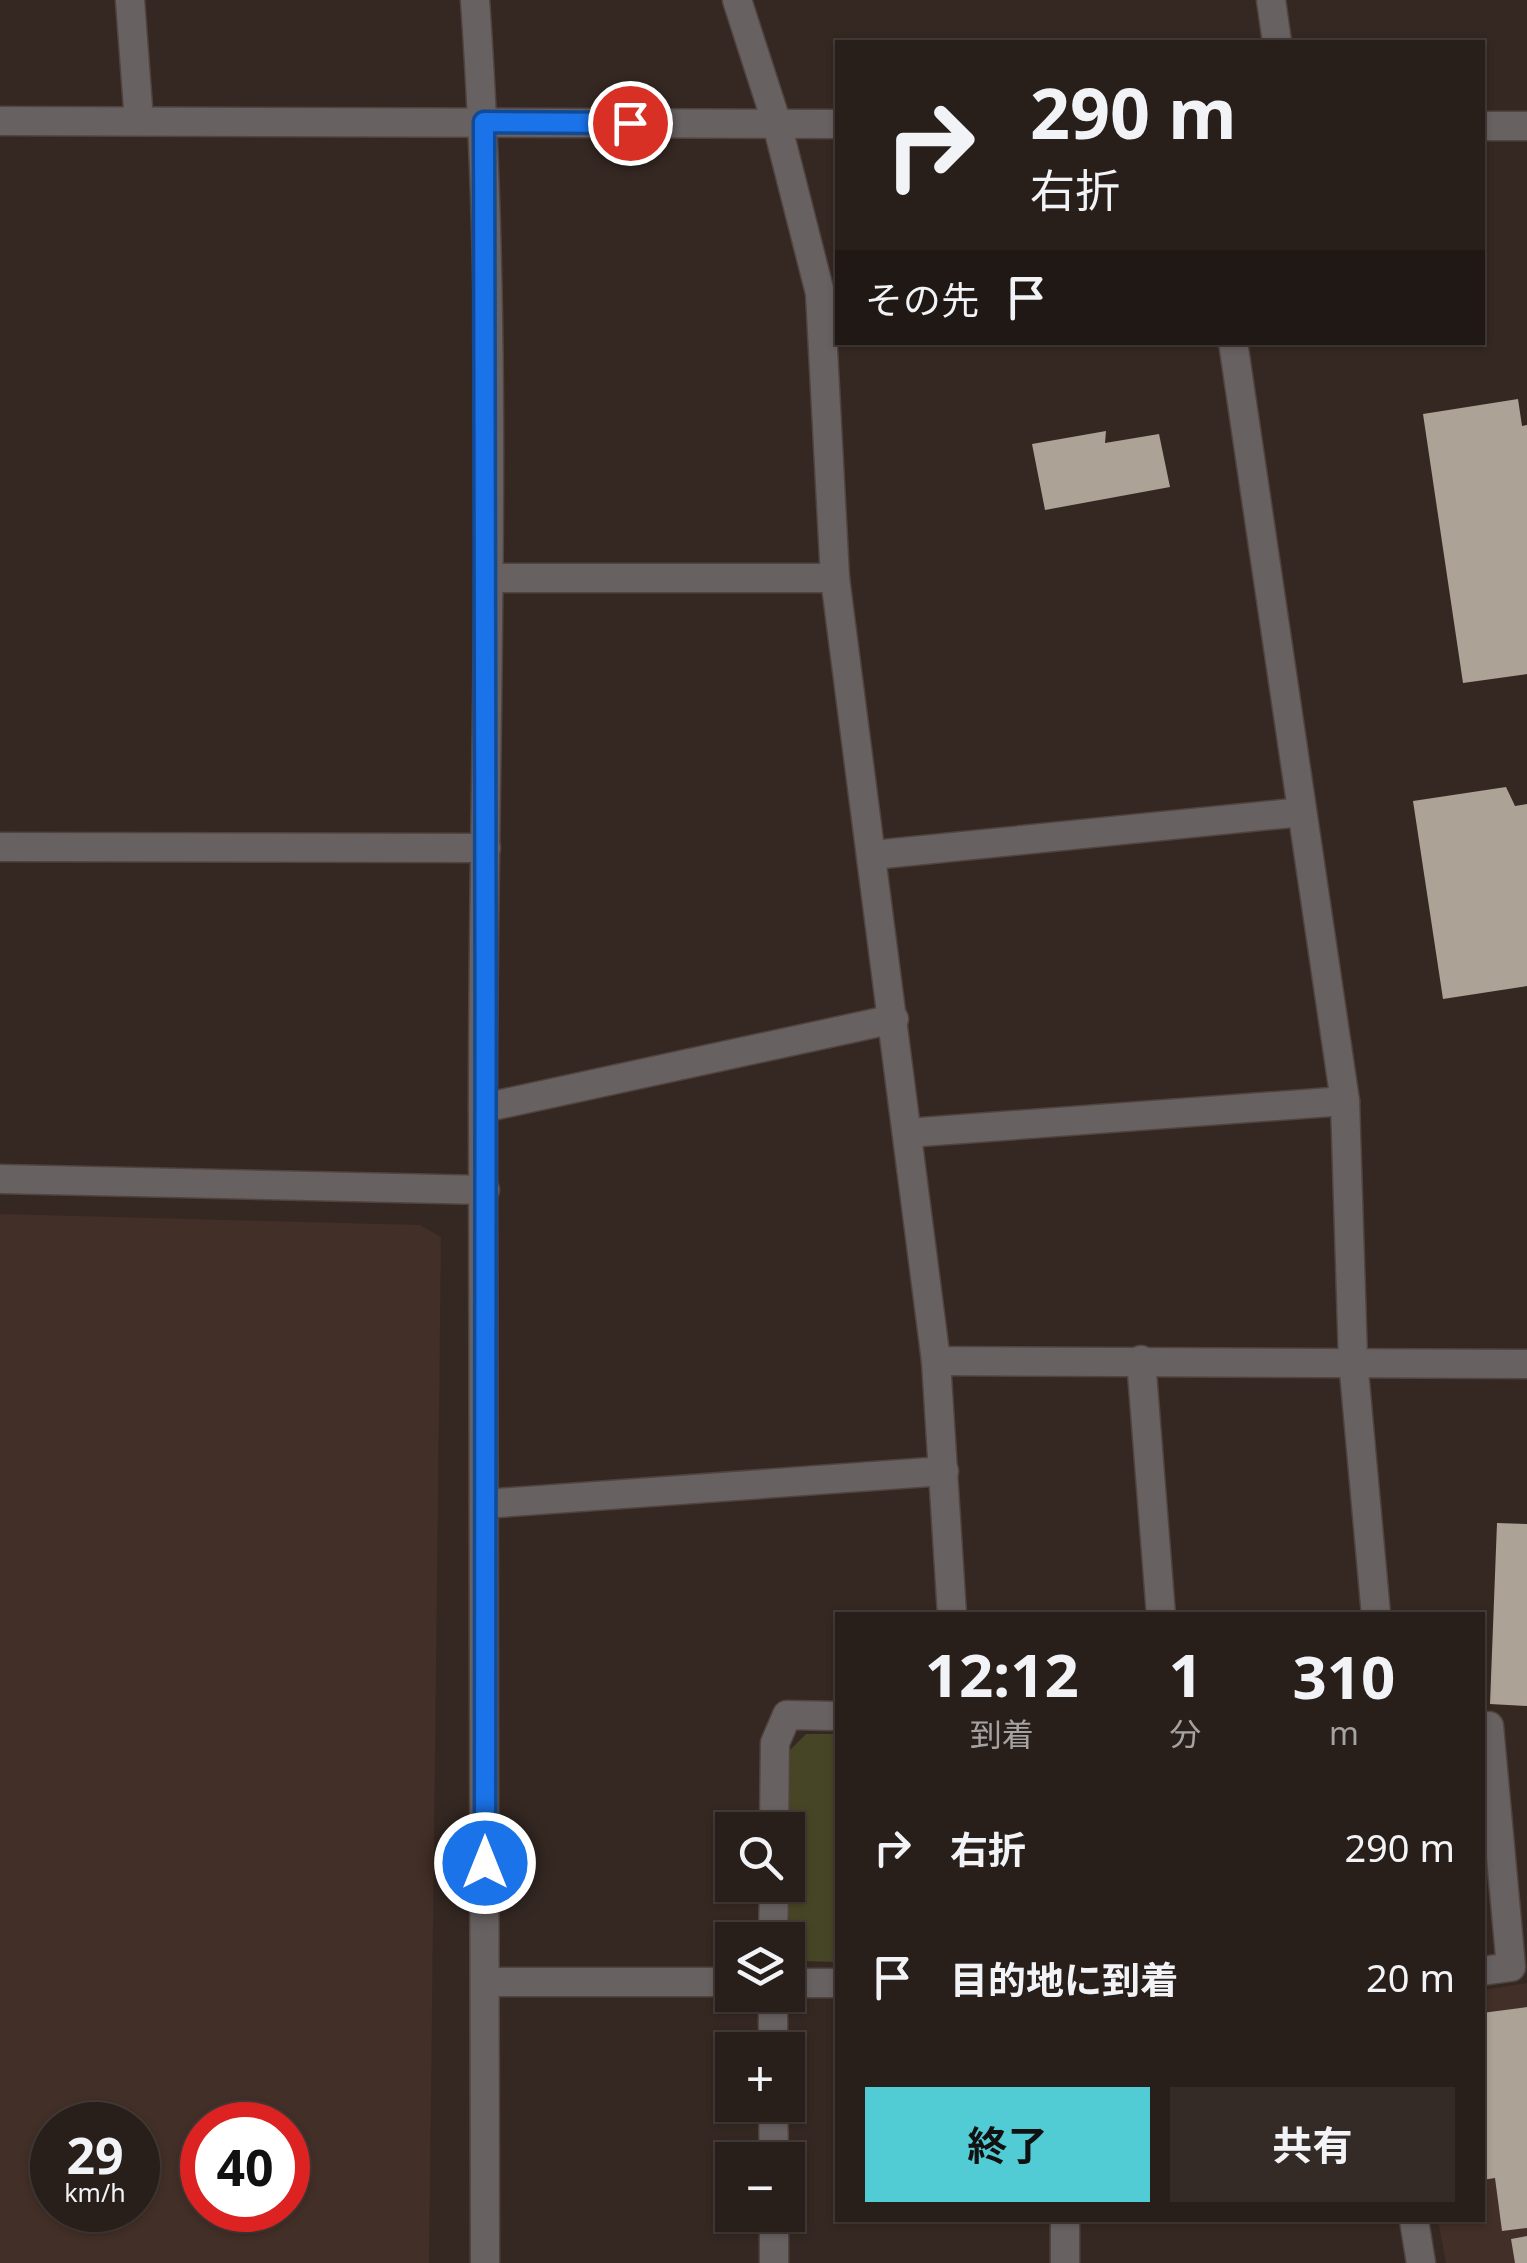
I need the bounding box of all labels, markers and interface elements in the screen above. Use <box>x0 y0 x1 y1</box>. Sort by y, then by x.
text: 290 m <box>1030 64 1237 160</box>
icon: right <box>865 80 995 210</box>
pin <box>588 81 673 166</box>
icon: arrive <box>603 96 658 151</box>
text: 右折 <box>1030 159 1120 220</box>
icon: arrive <box>999 270 1054 325</box>
text: その先 <box>865 273 979 325</box>
text: 12:12 <box>925 1633 1079 1715</box>
text: 1 <box>1168 1633 1203 1715</box>
text: 310 <box>1292 1635 1395 1717</box>
text: m <box>1329 1711 1359 1754</box>
text: 到着 <box>970 1712 1034 1755</box>
text: 分 <box>1170 1712 1202 1755</box>
position arrow <box>433 1811 537 1915</box>
map controls <box>715 1812 805 2232</box>
button: search <box>715 1812 805 1902</box>
icon: right <box>865 1820 920 1875</box>
text: 290 m <box>1344 1821 1455 1873</box>
text: 右折 <box>950 1823 1026 1875</box>
button: layers <box>715 1922 805 2012</box>
icon: arrive <box>865 1950 920 2005</box>
text: 20 m <box>1366 1951 1455 2003</box>
text: 目的地に到着 <box>950 1953 1178 2005</box>
button: + <box>715 2032 805 2122</box>
button: 終了 <box>865 2087 1150 2202</box>
button: 共有 <box>1170 2087 1455 2202</box>
speed limit sign: 40 <box>180 2102 310 2232</box>
text: 29 <box>66 2121 124 2189</box>
button: − <box>715 2142 805 2232</box>
text: km/h <box>64 2175 126 2209</box>

